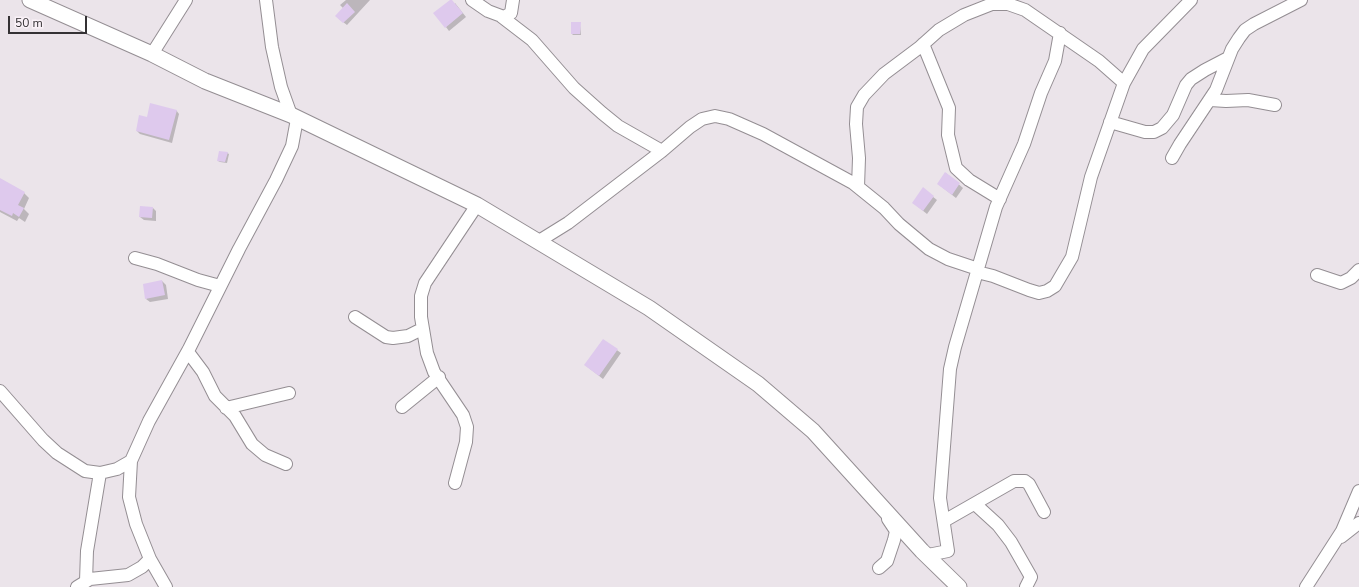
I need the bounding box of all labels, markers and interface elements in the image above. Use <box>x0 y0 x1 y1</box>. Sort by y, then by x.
scale bar <box>10 8 89 34</box>
text: 50 m <box>15 15 43 31</box>

